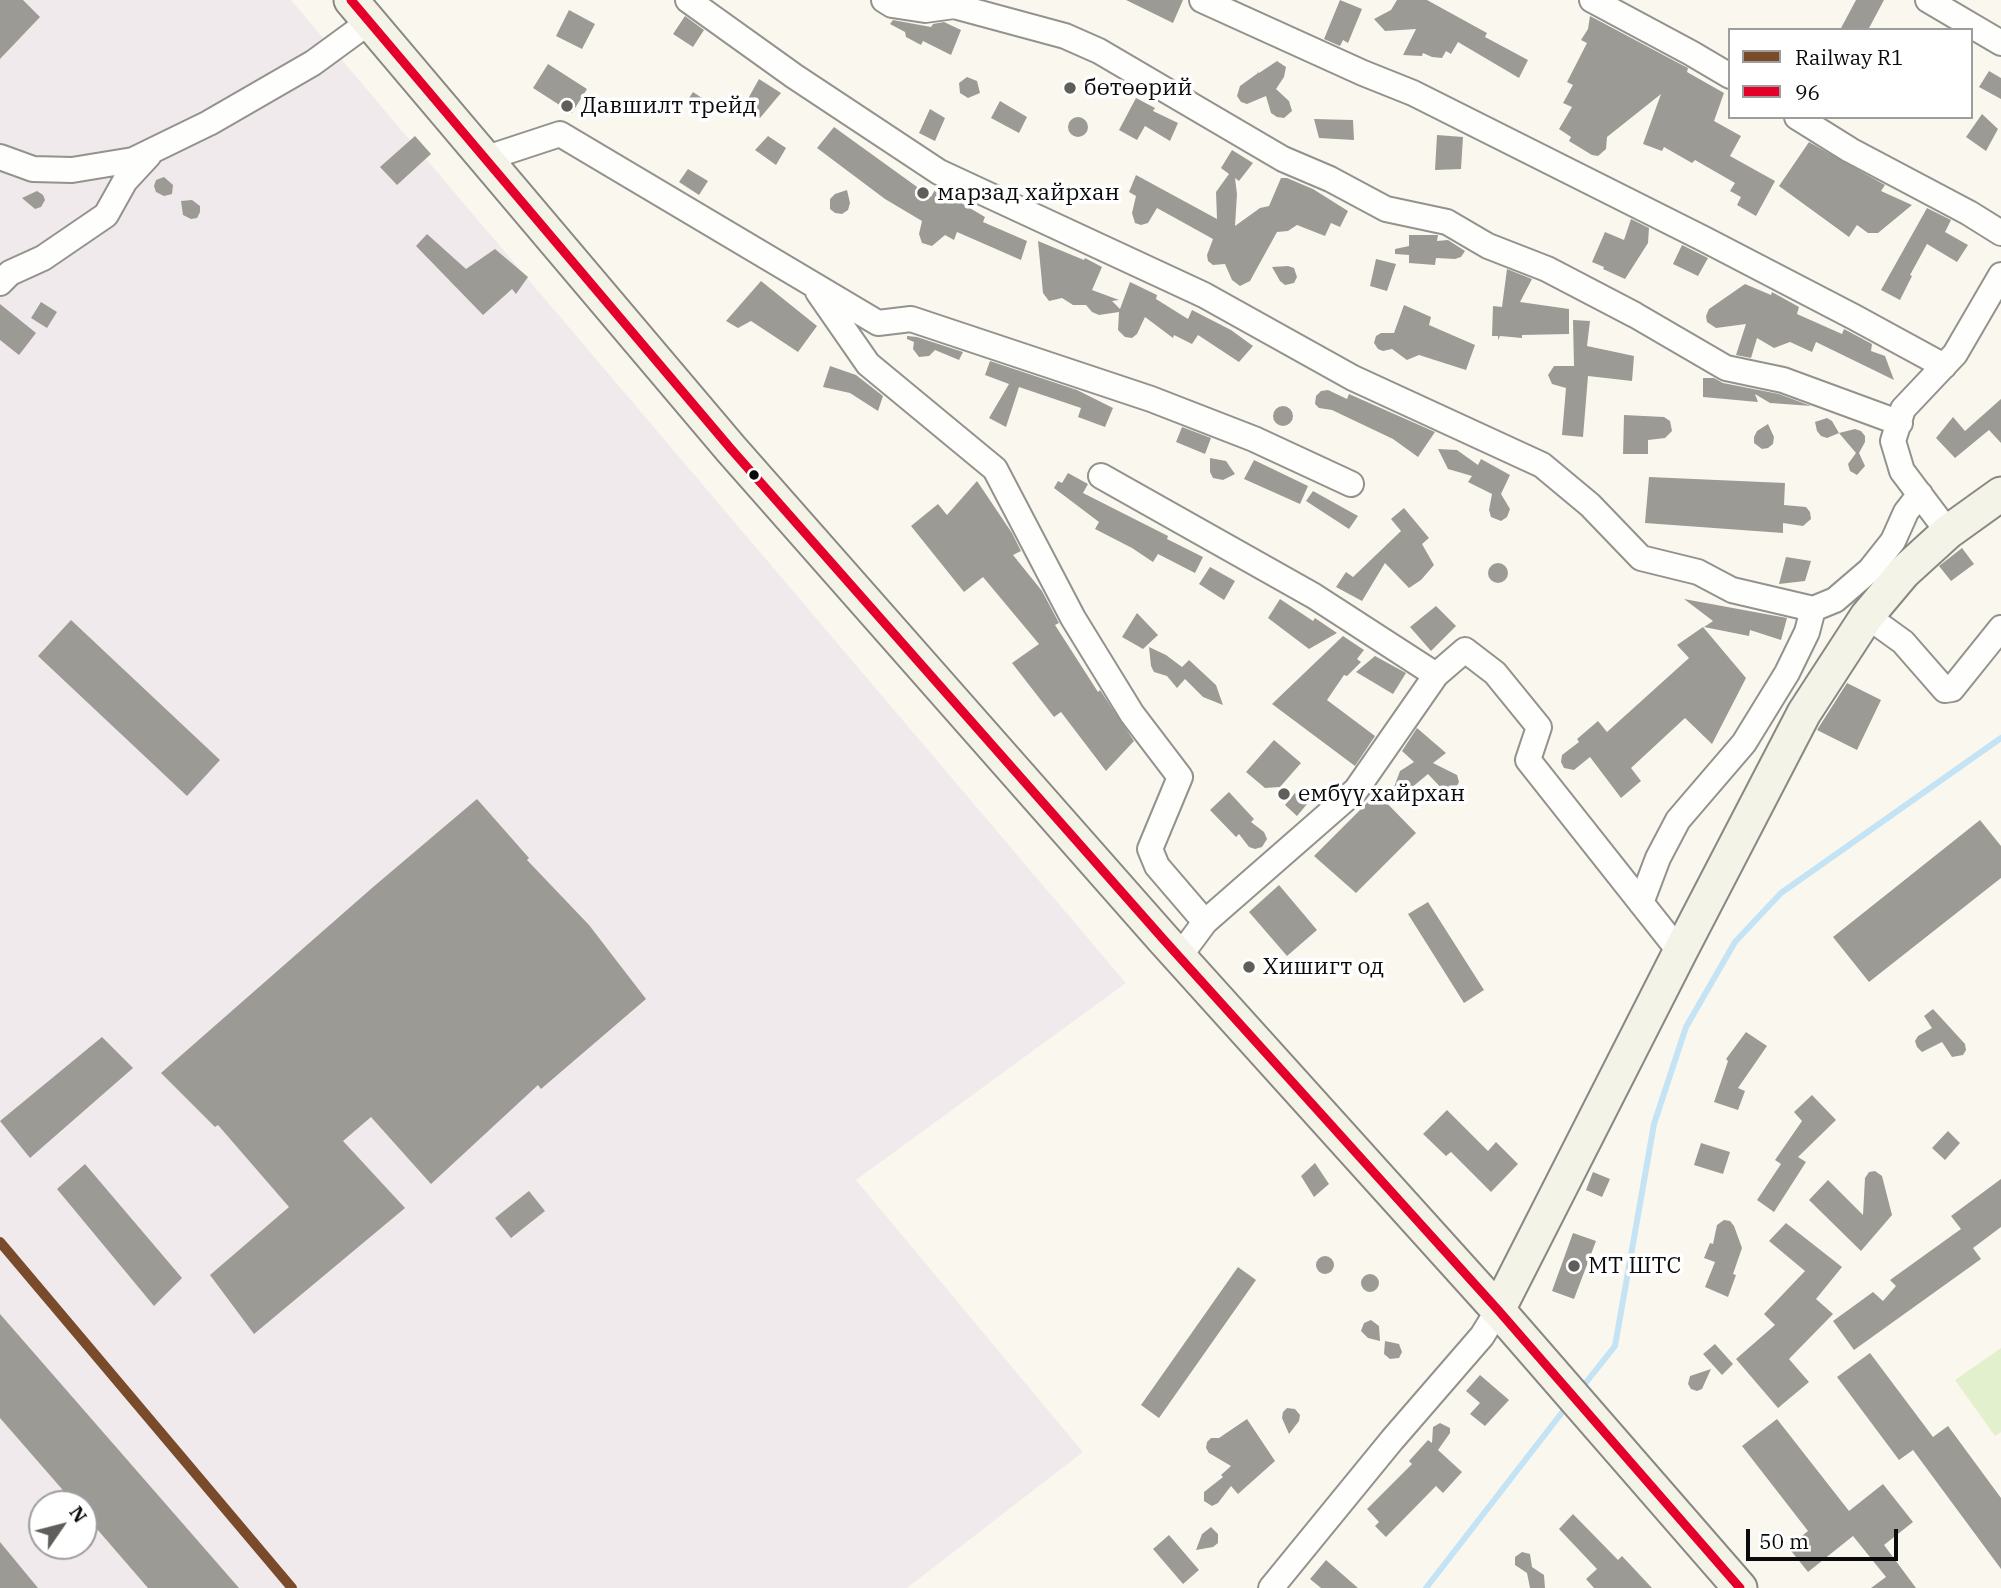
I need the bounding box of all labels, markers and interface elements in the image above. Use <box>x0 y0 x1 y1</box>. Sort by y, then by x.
legend <box>1728 28 1973 119</box>
text: Railway R1 <box>1795 43 1904 71</box>
place label: бөтөөрий <box>1084 74 1192 102</box>
text: 96 <box>1795 78 1820 106</box>
marker: бөтөөрий <box>1062 80 1078 96</box>
place label: Давшилт трейд <box>581 92 757 120</box>
marker: Давшилт трейд <box>559 98 575 114</box>
place label: марзад хайрхан <box>937 179 1120 207</box>
marker: марзад хайрхан <box>915 185 931 201</box>
unlabelled marker <box>747 468 761 482</box>
place label: ембүү хайрхан <box>1298 780 1465 808</box>
marker: ембүү хайрхан <box>1276 786 1292 802</box>
place label: Хишигт од <box>1263 953 1384 981</box>
marker: Хишигт од <box>1241 959 1257 975</box>
place label: MТ ШТС <box>1588 1252 1681 1280</box>
marker: MТ ШТС <box>1566 1258 1582 1274</box>
north arrow <box>28 1490 98 1560</box>
text: N <box>64 1501 93 1527</box>
scale bar <box>1749 1514 1901 1558</box>
text: 50 m <box>1759 1527 1809 1555</box>

